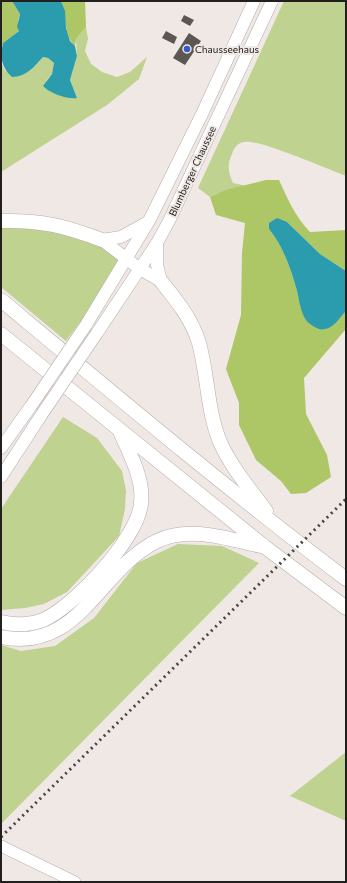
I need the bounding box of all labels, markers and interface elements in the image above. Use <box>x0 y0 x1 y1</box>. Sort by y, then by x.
place label: Chausseehaus <box>195 43 260 55</box>
marker: Chausseehaus <box>182 44 192 54</box>
street label: Blumberger Chaussee <box>166 124 218 218</box>

